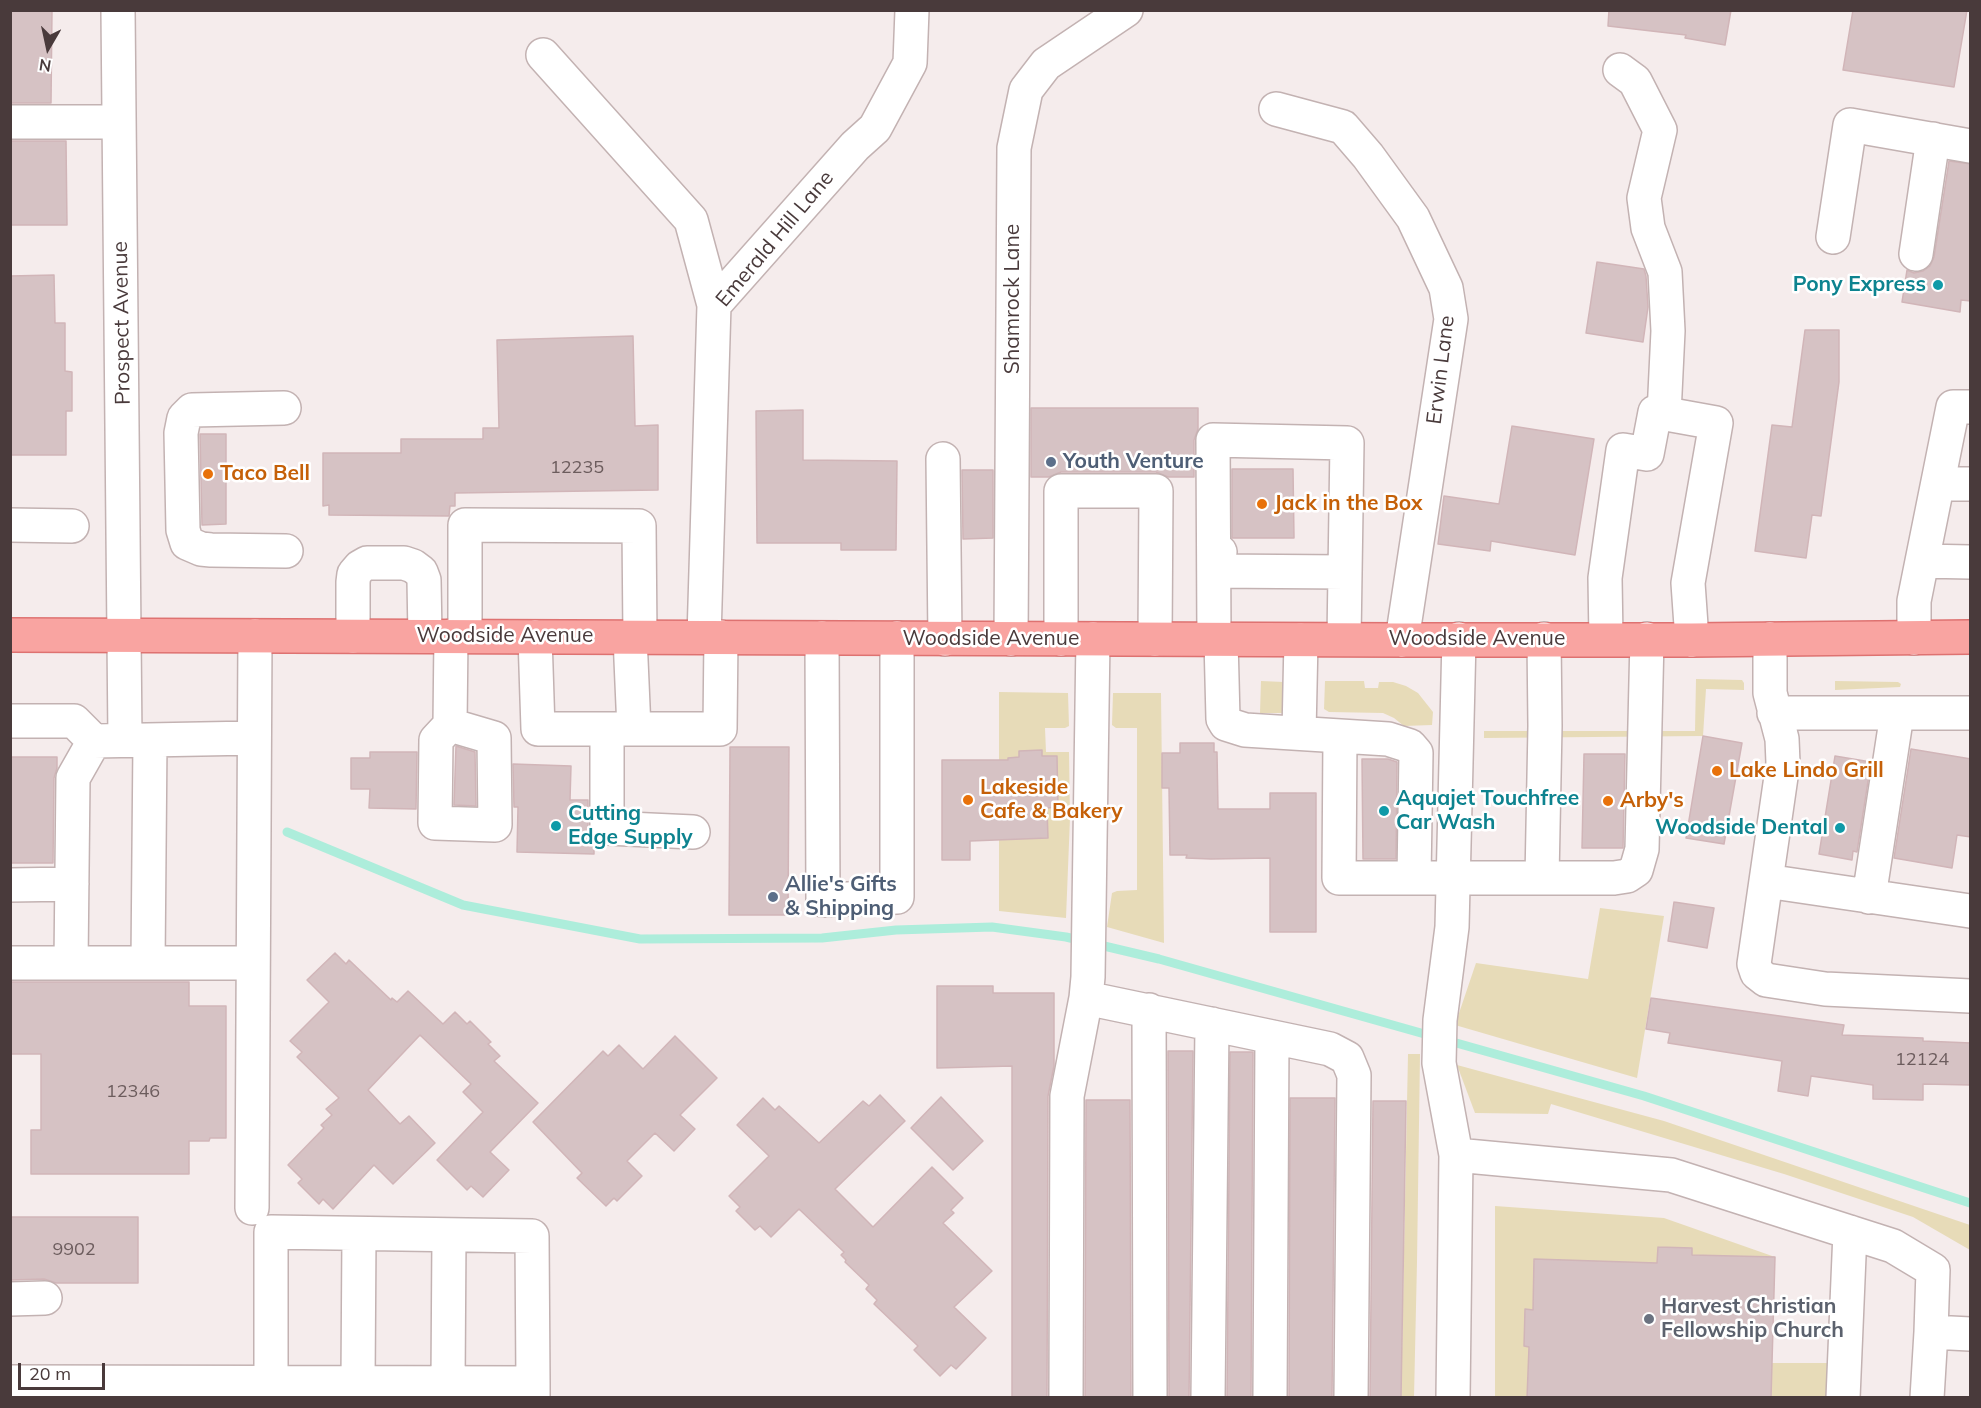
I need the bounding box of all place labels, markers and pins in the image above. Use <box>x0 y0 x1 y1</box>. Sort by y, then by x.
place label: Pony Express <box>1793 272 1926 298</box>
marker: Pony Express <box>1931 278 1945 292</box>
place label: Youth Venture <box>1063 449 1204 475</box>
marker: Youth Venture <box>1044 455 1058 469</box>
place label: Taco Bell <box>220 461 310 487</box>
marker: Taco Bell <box>201 467 215 481</box>
place label: Jack in the Box <box>1274 491 1423 517</box>
marker: Jack in the Box <box>1255 497 1269 511</box>
place label: Lake Lindo Grill <box>1729 758 1884 784</box>
marker: Lake Lindo Grill <box>1710 764 1724 778</box>
place label: Lakeside Cafe & Bakery <box>980 775 1123 825</box>
place label: Aquajet Touchfree Car Wash <box>1396 786 1579 836</box>
place label: Arby's <box>1620 788 1684 814</box>
marker: Lakeside Cafe & Bakery <box>961 793 975 807</box>
marker: Arby's <box>1601 794 1615 808</box>
place label: Cutting Edge Supply <box>568 801 693 851</box>
marker: Aquajet Touchfree Car Wash <box>1377 804 1391 818</box>
place label: Woodside Dental <box>1655 815 1828 841</box>
marker: Cutting Edge Supply <box>549 819 563 833</box>
marker: Woodside Dental <box>1833 821 1847 835</box>
place label: Allie's Gifts & Shipping <box>785 872 897 922</box>
marker: Allie's Gifts & Shipping <box>766 890 780 904</box>
place label: Harvest Christian Fellowship Church <box>1661 1294 1844 1344</box>
marker: Harvest Christian Fellowship Church <box>1642 1312 1656 1326</box>

